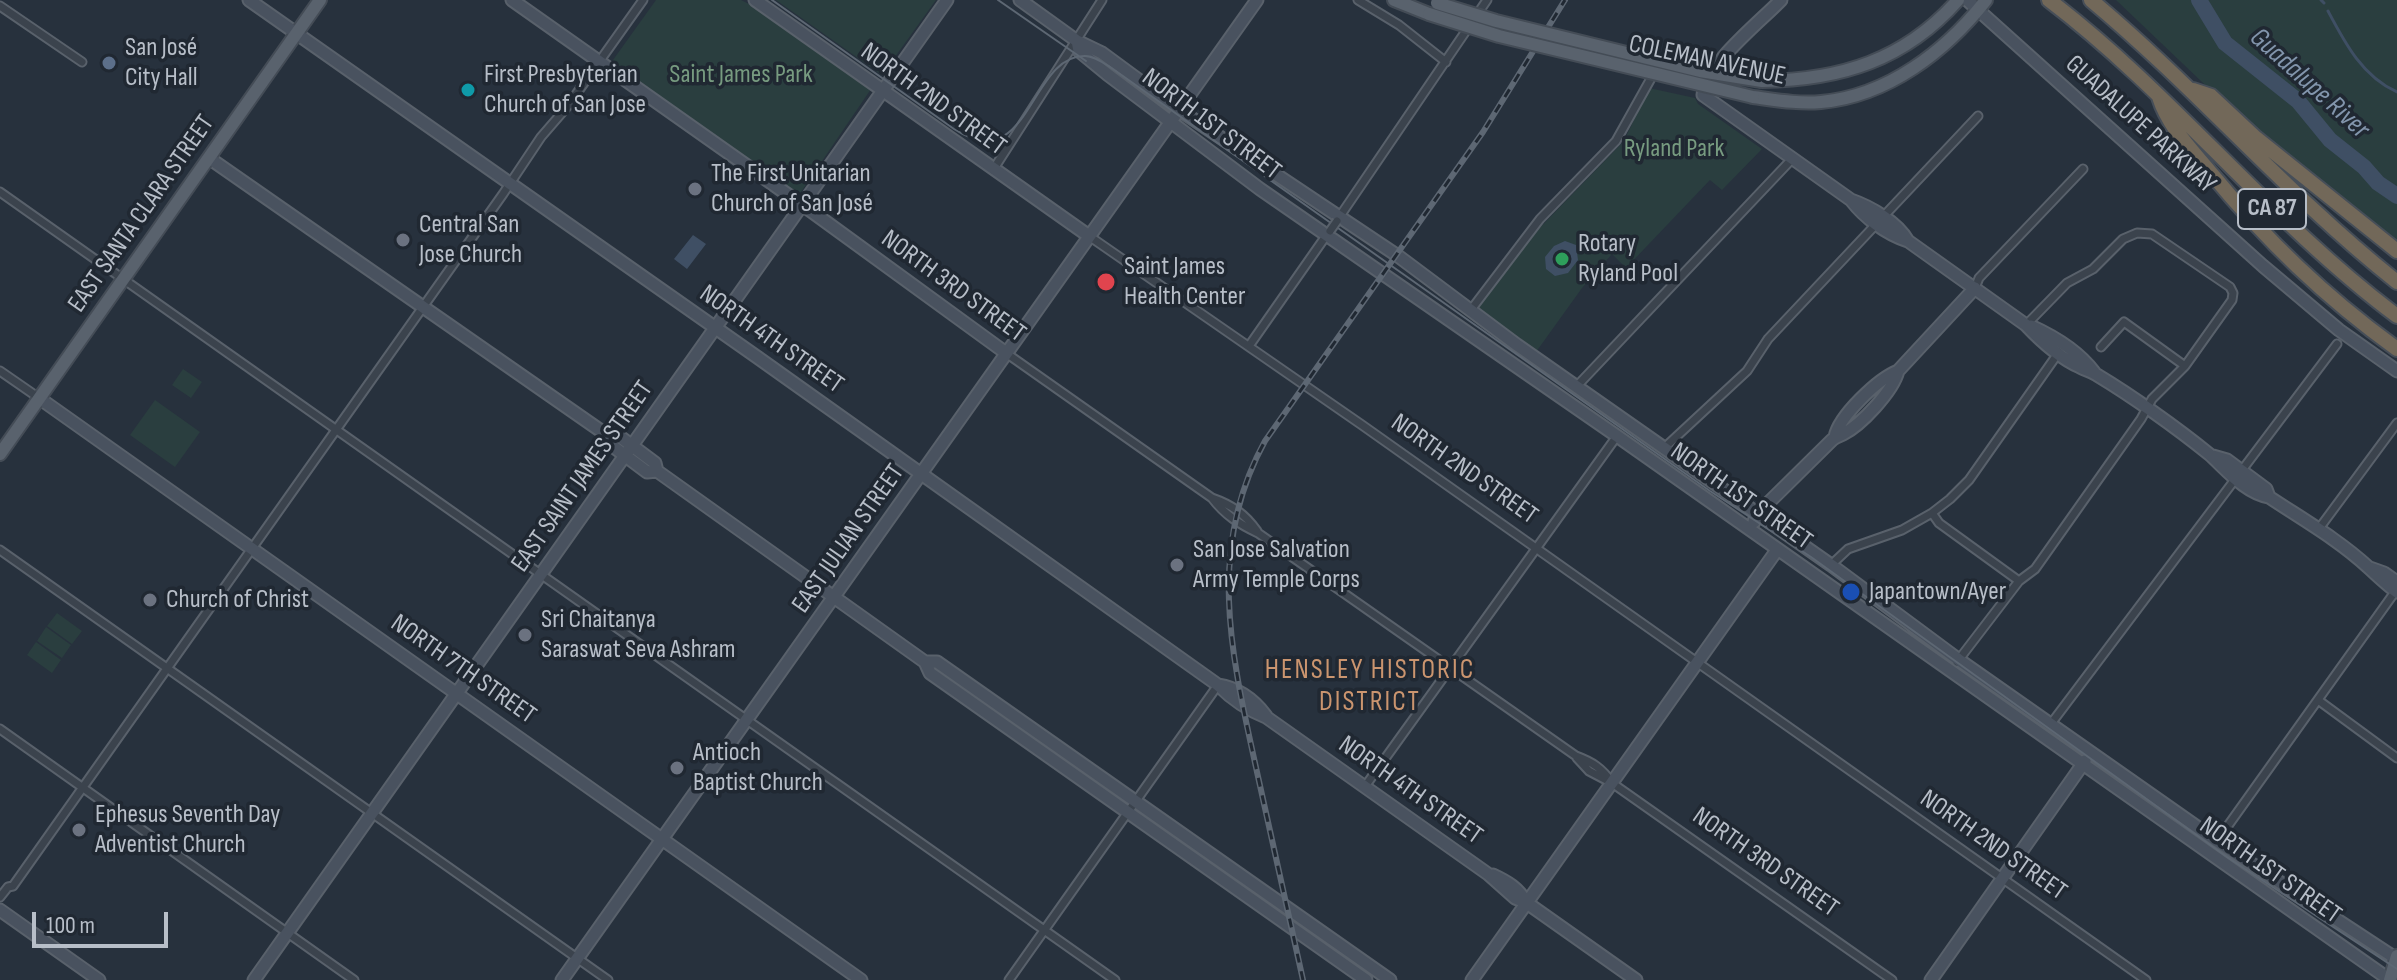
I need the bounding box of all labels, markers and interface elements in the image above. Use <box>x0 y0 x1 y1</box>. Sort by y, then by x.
water label: Guadalupe River <box>2242 22 2376 146</box>
street label: COLEMAN AVENUE <box>1626 29 1788 93</box>
place label: San José City Hall <box>125 32 197 94</box>
street label: NORTH 2ND STREET <box>854 37 1012 163</box>
street label: GUADALUPE PARKWAY <box>2059 49 2221 201</box>
marker: San José City Hall <box>100 54 118 72</box>
place label: First Presbyterian Church of San Jose <box>484 59 646 120</box>
park label: Saint James Park <box>669 59 813 91</box>
street label: NORTH 1ST STREET <box>1135 63 1287 187</box>
marker: First Presbyterian Church of San Jose <box>459 81 477 99</box>
street label: EAST SANTA CLARA STREET <box>62 109 222 319</box>
park label: Ryland Park <box>1624 133 1724 165</box>
place label: The First Unitarian Church of San José <box>711 158 873 220</box>
marker: The First Unitarian Church of San José <box>686 180 704 198</box>
road number: CA 87 <box>2238 189 2306 229</box>
place label: Central San Jose Church <box>419 209 522 270</box>
street label: NORTH 3RD STREET <box>875 224 1031 350</box>
place label: Rotary Ryland Pool <box>1578 228 1678 290</box>
marker: Central San Jose Church <box>394 231 412 249</box>
marker: Rotary Ryland Pool <box>1553 250 1571 268</box>
place label: Saint James Health Center <box>1124 251 1245 312</box>
marker: Saint James Health Center <box>1095 271 1117 293</box>
street label: NORTH 4TH STREET <box>693 279 849 401</box>
street label: EAST SAINT JAMES STREET <box>505 375 661 579</box>
street label: NORTH 2ND STREET <box>1385 408 1543 532</box>
street label: NORTH 1ST STREET <box>1664 437 1818 557</box>
street label: EAST JULIAN STREET <box>786 459 912 619</box>
place label: San Jose Salvation Army Temple Corps <box>1193 534 1360 596</box>
marker: San Jose Salvation Army Temple Corps <box>1168 556 1186 574</box>
place label: Japantown/Ayer <box>1869 576 2006 608</box>
marker: Japantown/Ayer <box>1840 581 1862 603</box>
place label: Church of Christ <box>166 584 309 616</box>
marker: Church of Christ <box>141 591 159 609</box>
place label: Sri Chaitanya Saraswat Seva Ashram <box>541 604 736 666</box>
street label: NORTH 7TH STREET <box>384 608 542 732</box>
marker: Sri Chaitanya Saraswat Seva Ashram <box>516 626 534 644</box>
district label: HENSLEY HISTORIC DISTRICT <box>1265 654 1475 720</box>
street label: NORTH 4TH STREET <box>1332 730 1488 852</box>
place label: Antioch Baptist Church <box>693 737 823 798</box>
marker: Antioch Baptist Church <box>668 759 686 777</box>
street label: NORTH 2ND STREET <box>1914 784 2072 908</box>
place label: Ephesus Seventh Day Adventist Church <box>95 799 280 860</box>
street label: NORTH 3RD STREET <box>1686 801 1844 925</box>
street label: NORTH 1ST STREET <box>2193 811 2347 931</box>
marker: Ephesus Seventh Day Adventist Church <box>70 821 88 839</box>
scale bar <box>36 896 172 946</box>
text: 100 m <box>46 911 95 940</box>

